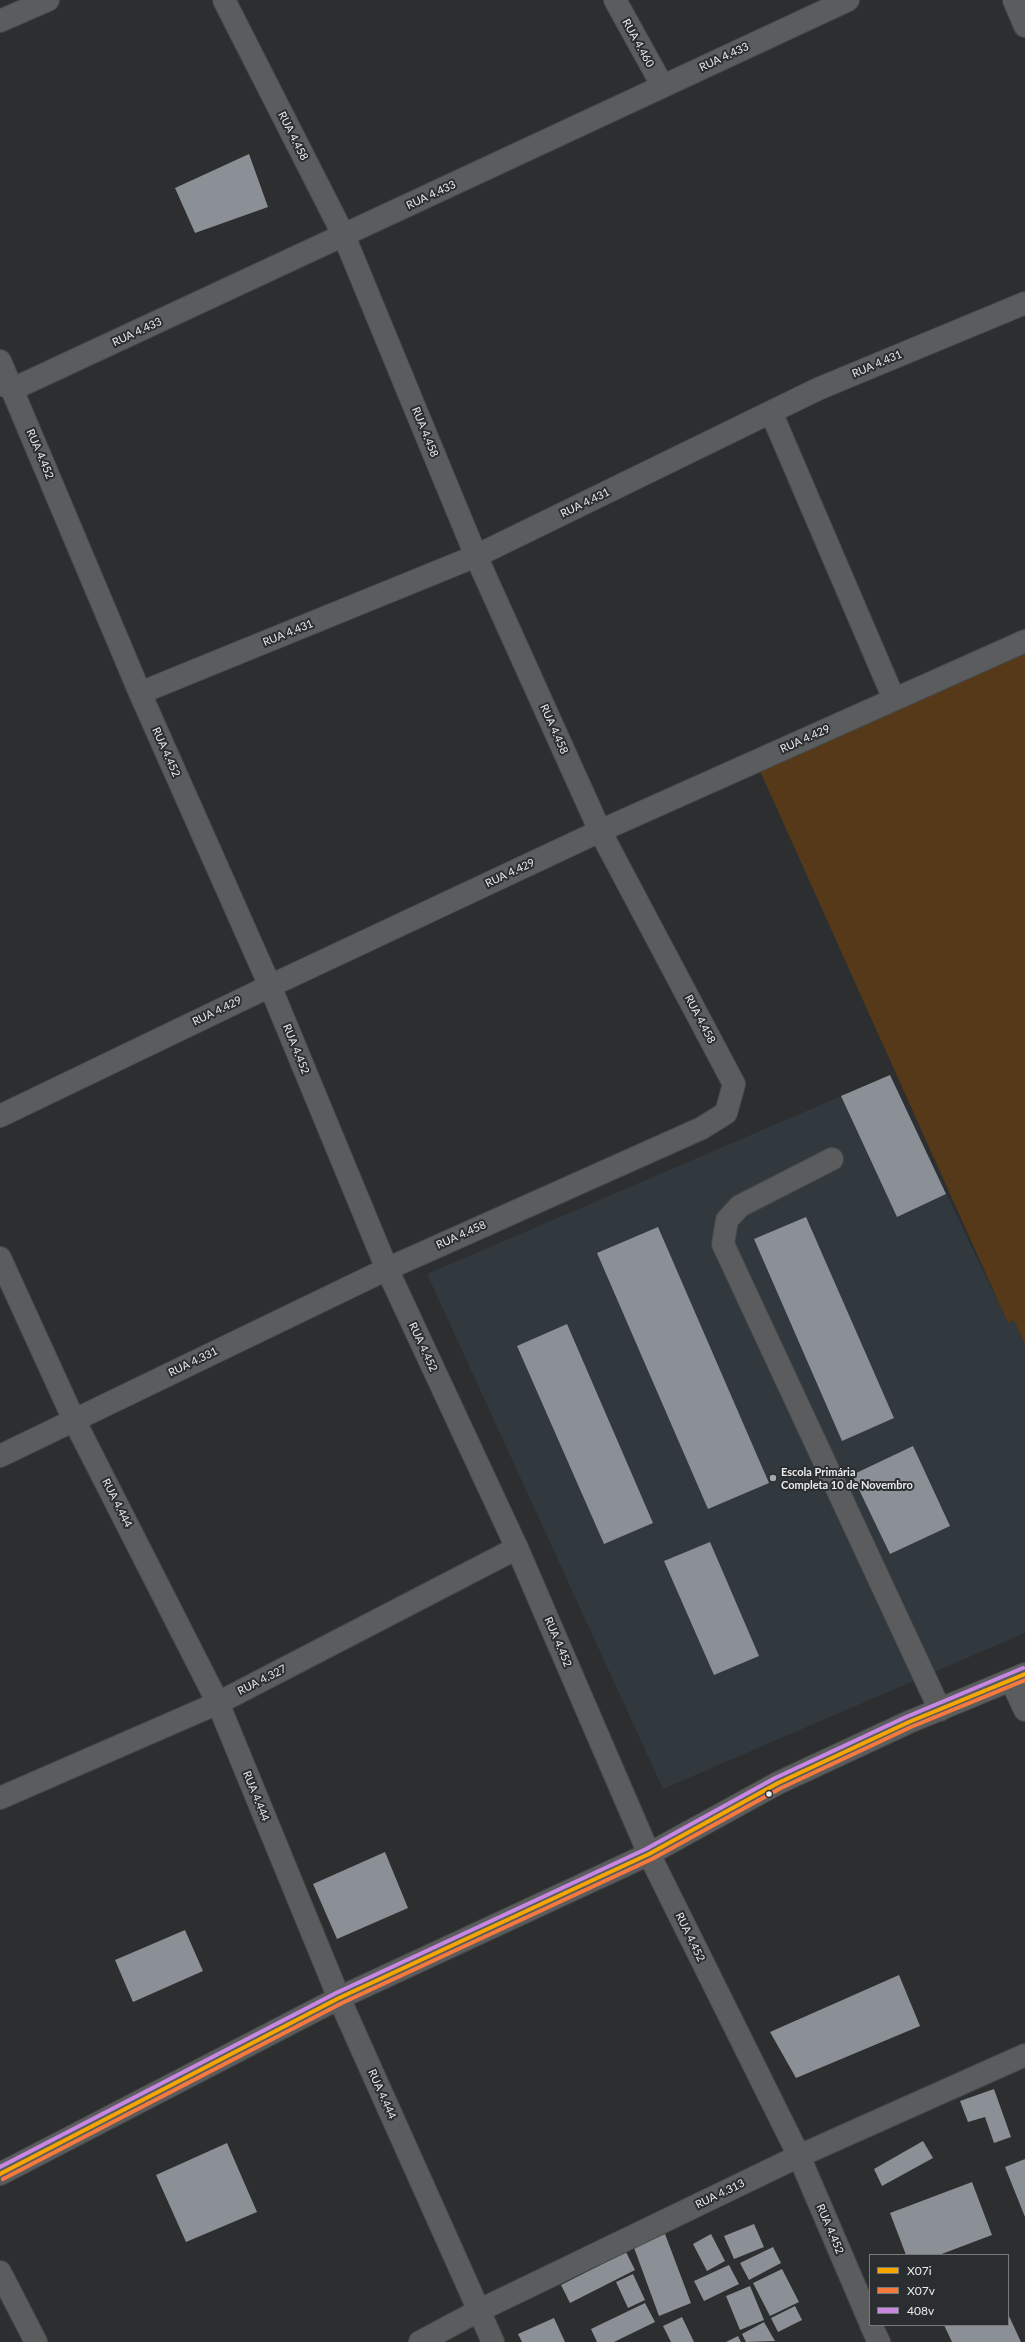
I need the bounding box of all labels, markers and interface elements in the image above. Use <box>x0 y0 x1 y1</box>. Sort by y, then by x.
street label: RUA 4.460 <box>619 17 657 69</box>
street label: RUA 4.433 <box>697 40 751 74</box>
street label: RUA 4.458 <box>275 109 311 163</box>
street label: RUA 4.433 <box>404 178 458 212</box>
street label: RUA 4.433 <box>110 315 164 349</box>
street label: RUA 4.431 <box>850 348 904 380</box>
street label: RUA 4.458 <box>409 405 441 459</box>
street label: RUA 4.452 <box>24 427 56 481</box>
street label: RUA 4.431 <box>558 485 612 521</box>
street label: RUA 4.431 <box>261 617 315 649</box>
street label: RUA 4.458 <box>537 702 571 756</box>
street label: RUA 4.429 <box>778 722 832 756</box>
street label: RUA 4.452 <box>149 725 183 779</box>
street label: RUA 4.429 <box>483 856 537 890</box>
street label: RUA 4.458 <box>682 992 718 1046</box>
street label: RUA 4.429 <box>190 993 244 1029</box>
street label: RUA 4.452 <box>280 1022 312 1076</box>
street label: RUA 4.458 <box>434 1218 488 1252</box>
street label: RUA 4.452 <box>406 1320 440 1374</box>
street label: RUA 4.331 <box>166 1344 220 1380</box>
place label: Escola Primária Completa 10 de Novembro <box>781 1465 913 1491</box>
marker: Escola Primária Completa 10 de Novembro <box>768 1473 778 1483</box>
street label: RUA 4.444 <box>99 1476 135 1530</box>
street label: RUA 4.452 <box>542 1615 574 1669</box>
street label: RUA 4.327 <box>235 1662 289 1698</box>
street label: RUA 4.444 <box>240 1769 272 1823</box>
unlabelled marker <box>764 1789 774 1799</box>
street label: RUA 4.452 <box>672 1910 708 1964</box>
street label: RUA 4.444 <box>365 2067 399 2121</box>
street label: RUA 4.313 <box>693 2176 747 2212</box>
street label: RUA 4.452 <box>814 2202 846 2256</box>
legend <box>869 2254 1009 2326</box>
text: X07i <box>907 2263 932 2278</box>
text: X07v <box>907 2283 935 2298</box>
text: 408v <box>907 2303 934 2318</box>

